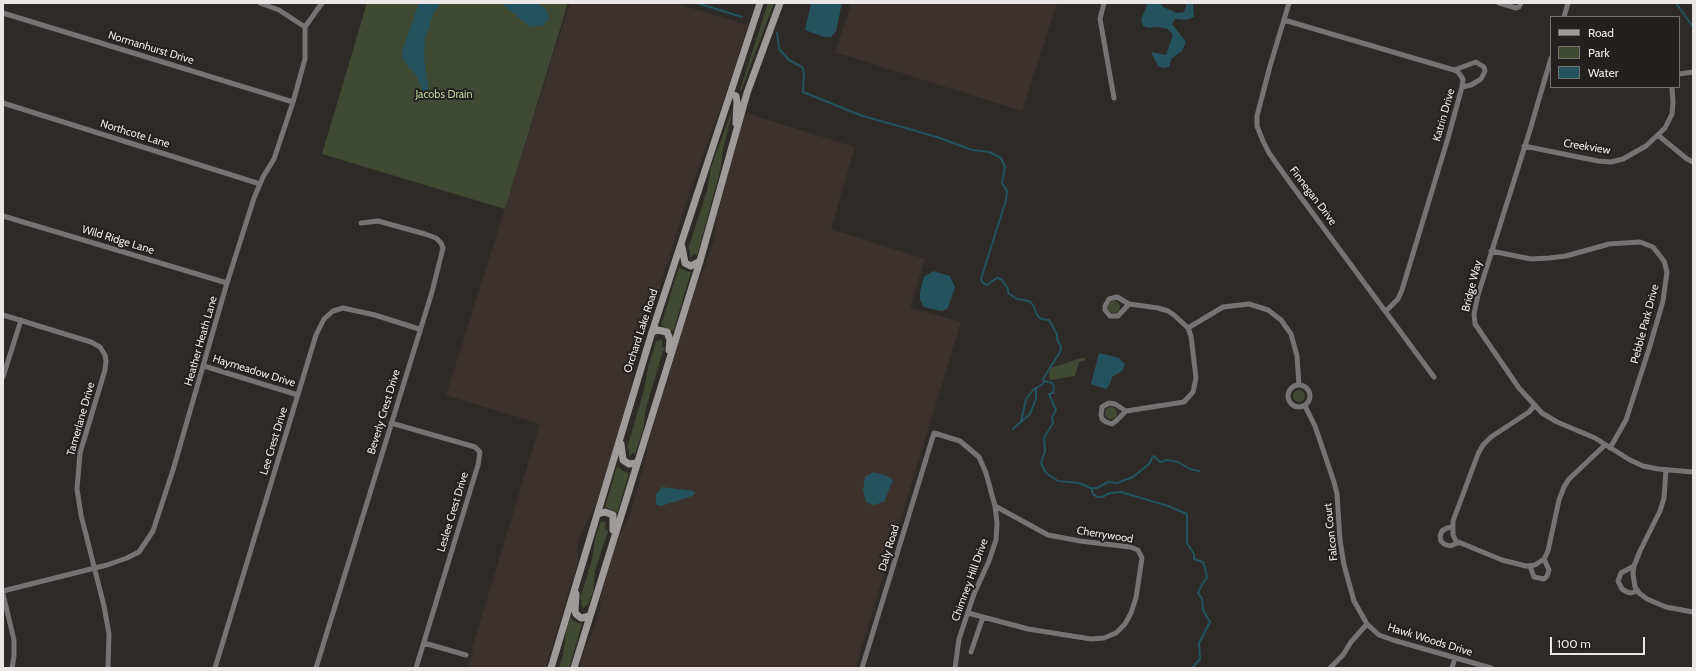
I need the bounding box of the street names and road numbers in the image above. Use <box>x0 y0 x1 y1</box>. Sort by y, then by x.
street label: Normanhurst Drive <box>107 29 195 67</box>
street label: Katrin Drive <box>1430 87 1458 143</box>
street label: Northcote Lane <box>99 117 171 151</box>
street label: Creekview <box>1562 137 1612 157</box>
street label: Finnegan Drive <box>1287 164 1339 228</box>
street label: Wild Ridge Lane <box>80 223 156 257</box>
street label: Bridge Way <box>1459 259 1485 313</box>
street label: Pebble Park Drive <box>1628 283 1662 365</box>
street label: Orchard Lake Road <box>621 287 661 375</box>
street label: Heather Heath Lane <box>182 295 220 387</box>
street label: Haymeadow Drive <box>211 352 297 390</box>
street label: Beverly Crest Drive <box>365 368 403 456</box>
street label: Tamerlane Drive <box>64 381 98 457</box>
street label: Lee Crest Drive <box>257 405 291 477</box>
street label: Leslee Crest Drive <box>435 470 471 554</box>
street label: Falcon Court <box>1321 502 1341 562</box>
street label: Daly Road <box>876 523 902 573</box>
street label: Cherrywood <box>1076 524 1134 546</box>
street label: Chimney Hill Drive <box>949 537 991 623</box>
street label: Hawk Woods Drive <box>1386 621 1474 659</box>

